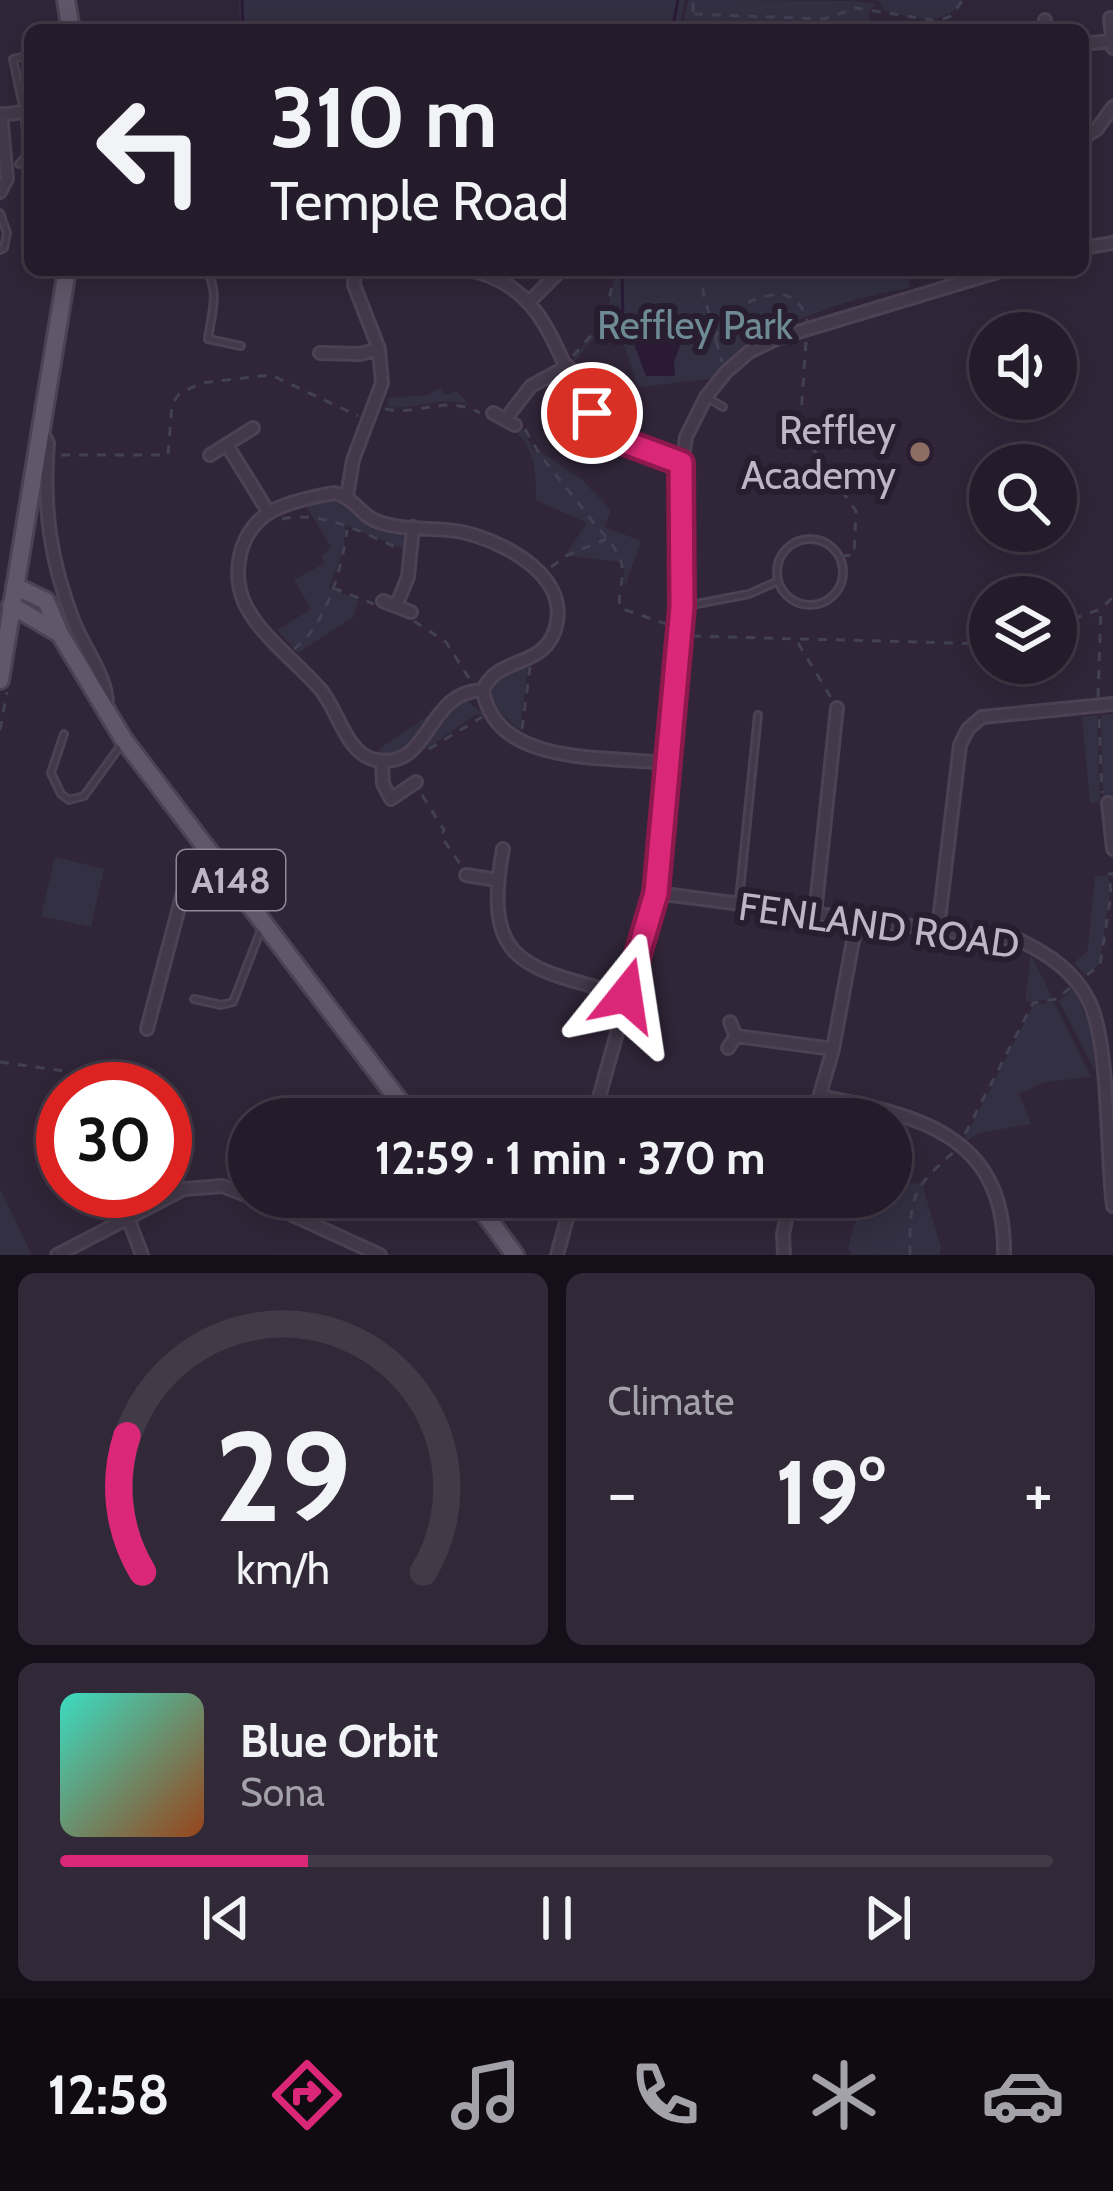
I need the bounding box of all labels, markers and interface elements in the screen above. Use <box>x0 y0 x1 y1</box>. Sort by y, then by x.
text: 310 m <box>270 66 497 168</box>
icon: left <box>72 72 228 228</box>
text: Temple Road <box>270 168 569 234</box>
park label: Reffley Park <box>597 301 794 349</box>
map controls <box>969 312 1077 684</box>
button: sound <box>969 312 1077 420</box>
pin <box>541 362 643 464</box>
icon: arrive <box>559 380 625 446</box>
place label: Reffley Academy <box>741 406 896 499</box>
marker: Reffley Academy <box>907 439 933 465</box>
button: search <box>969 444 1077 552</box>
button: layers <box>969 576 1077 684</box>
road number: A148 <box>177 850 285 910</box>
street label: FENLAND ROAD <box>735 882 1023 968</box>
position arrow <box>563 932 689 1058</box>
speed limit sign: 30 <box>36 1062 192 1218</box>
text: 12:59 · 1 min · 370 m <box>375 1131 765 1185</box>
text: Climate <box>608 1377 734 1425</box>
text: 29 <box>215 1401 351 1552</box>
text: 19° <box>775 1437 885 1547</box>
text: − <box>608 1452 637 1533</box>
text: + <box>1024 1452 1053 1533</box>
text: km/h <box>236 1543 330 1595</box>
text: Blue Orbit <box>240 1714 438 1768</box>
text: Sona <box>240 1768 325 1816</box>
icon: previous <box>193 1885 259 1951</box>
icon: pause <box>524 1885 590 1951</box>
icon: next <box>855 1885 921 1951</box>
icon: directions <box>265 2053 349 2137</box>
icon: music <box>444 2053 528 2137</box>
icon: phone <box>623 2053 707 2137</box>
icon: climate <box>802 2053 886 2137</box>
icon: car <box>981 2053 1065 2137</box>
text: 12:58 <box>48 2062 170 2128</box>

